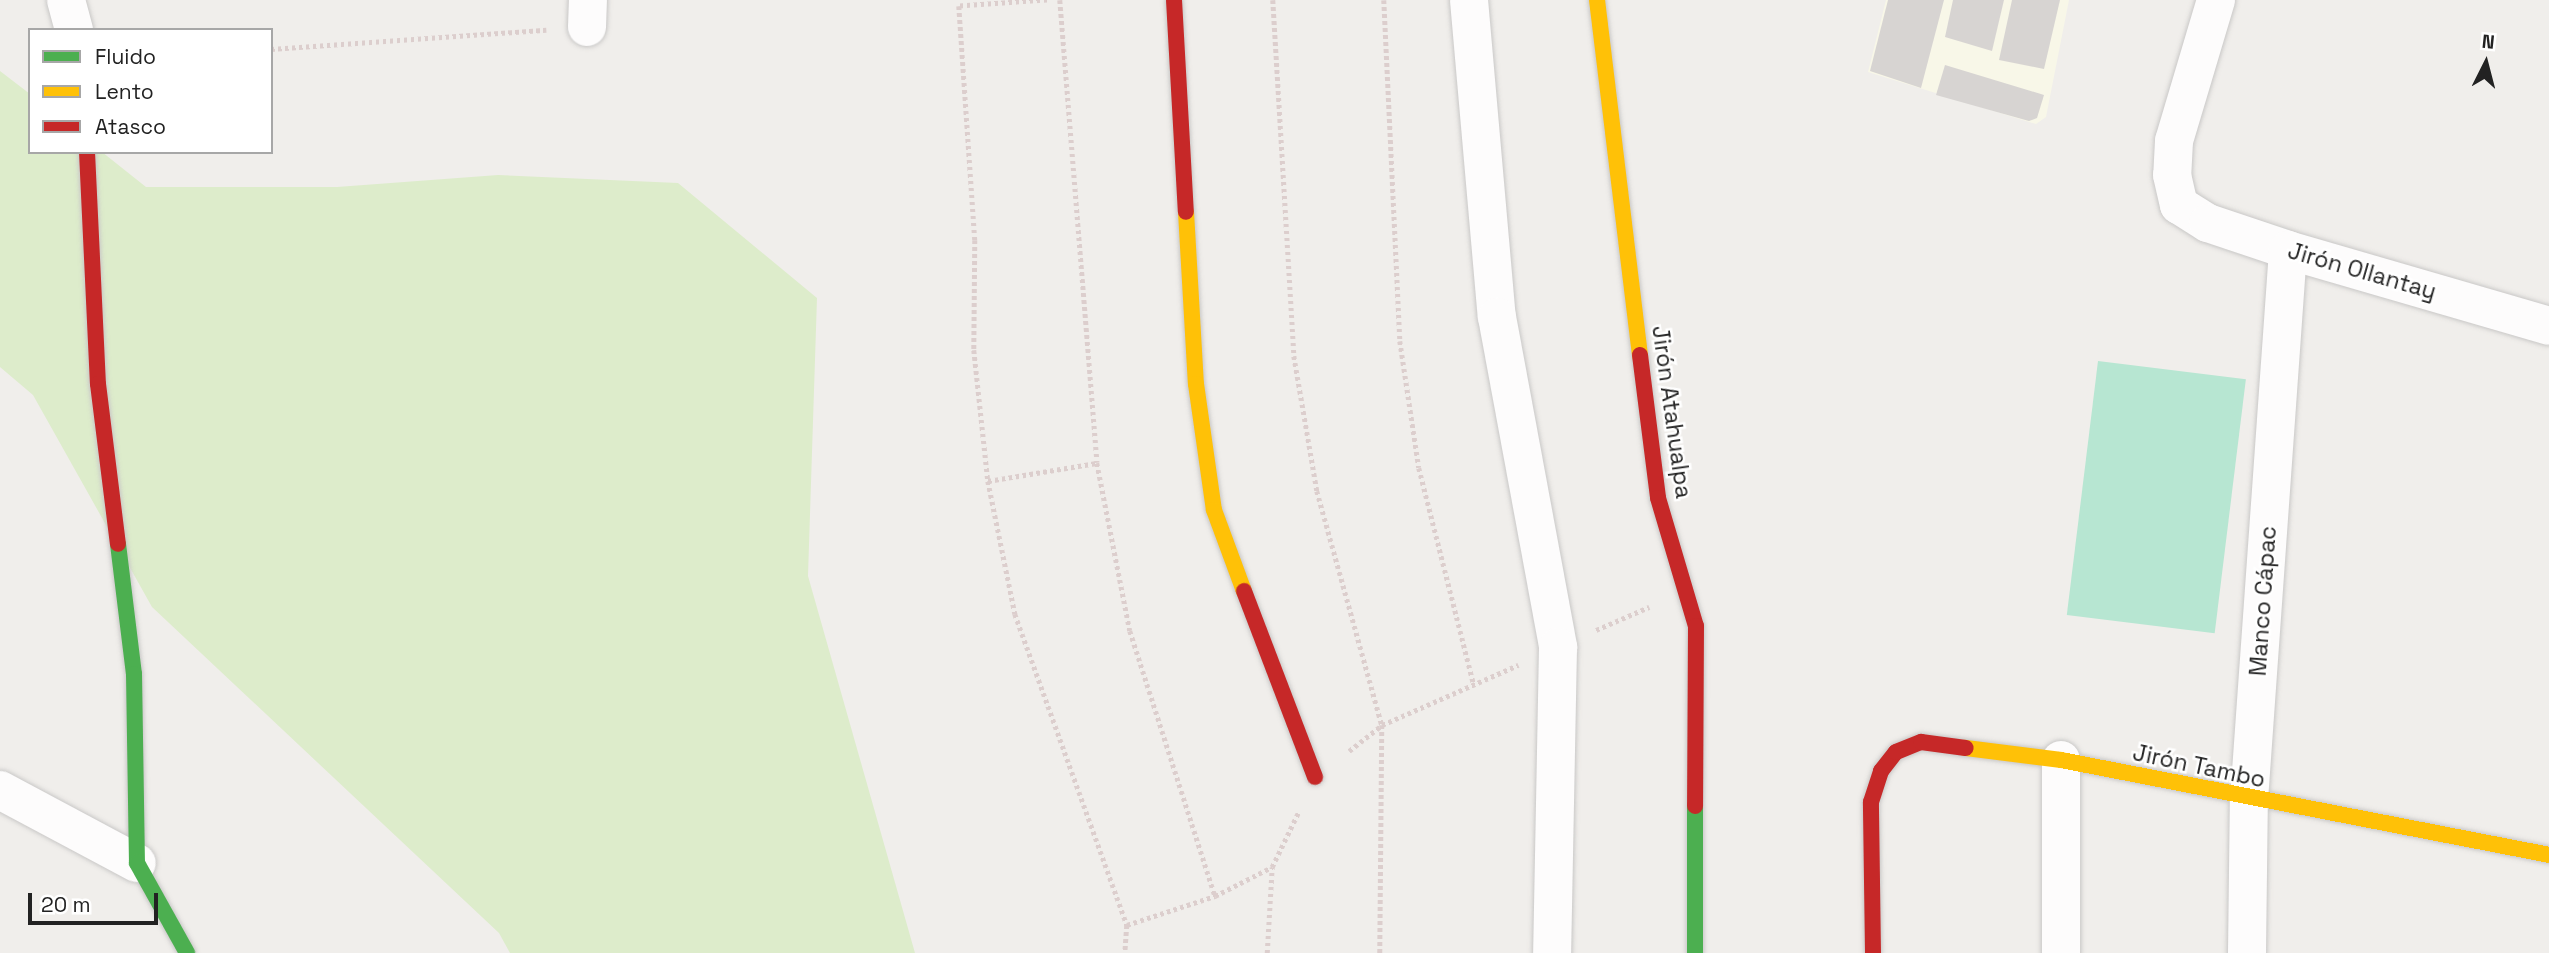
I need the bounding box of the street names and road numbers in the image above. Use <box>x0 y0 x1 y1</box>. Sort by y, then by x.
street label: Jirón Ollantay <box>2285 237 2439 305</box>
street label: Jirón Atahualpa <box>1646 324 1698 500</box>
street label: Manco Cápac <box>2244 525 2282 677</box>
street label: Jirón Tambo <box>2130 738 2268 794</box>

